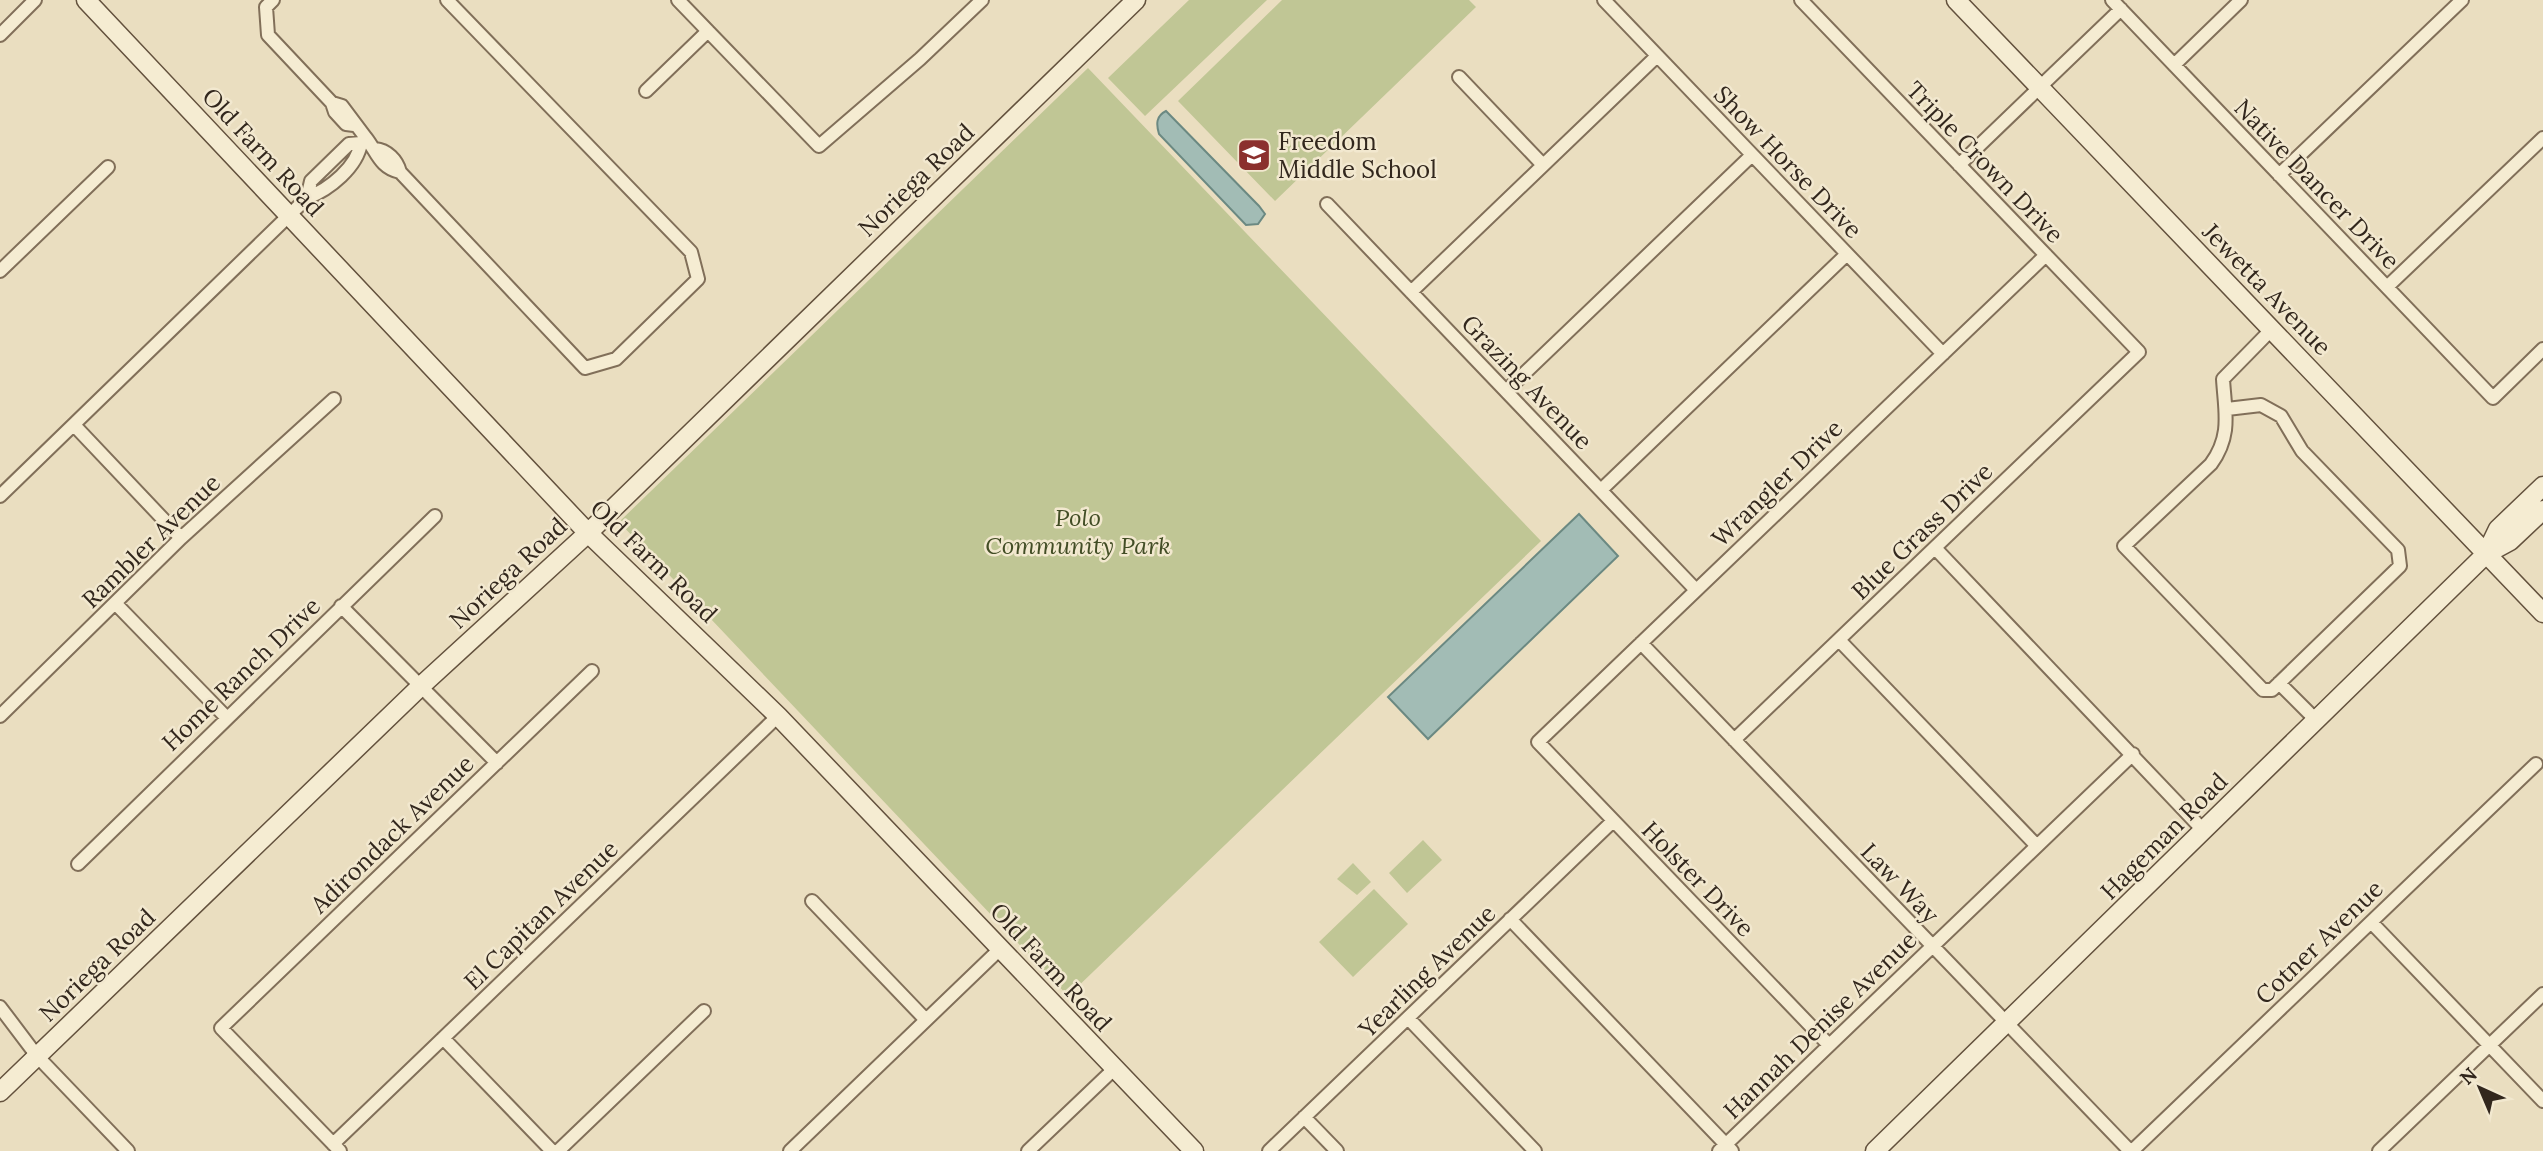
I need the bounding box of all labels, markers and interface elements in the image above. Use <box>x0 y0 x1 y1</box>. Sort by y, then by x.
street label: Triple Crown Drive <box>1900 75 2070 249</box>
street label: Show Horse Drive <box>1707 79 1869 245</box>
street label: Old Farm Road <box>196 81 330 223</box>
street label: Native Dancer Drive <box>2228 92 2406 276</box>
street label: Noriega Road <box>851 117 981 243</box>
place label: Freedom Middle School <box>1278 126 1437 185</box>
school or university icon: Freedom Middle School <box>1235 136 1273 174</box>
street label: Jewetta Avenue <box>2195 216 2338 362</box>
street label: Grazing Avenue <box>1455 308 1599 456</box>
street label: Wrangler Drive <box>1705 413 1849 553</box>
street label: Blue Grass Drive <box>1845 456 1999 606</box>
street label: Rambler Avenue <box>75 467 227 615</box>
street label: Old Farm Road <box>584 493 724 629</box>
park label: Polo Community Park <box>985 502 1171 561</box>
street label: Noriega Road <box>443 511 573 635</box>
street label: Home Ranch Drive <box>155 590 327 758</box>
street label: Adirondack Avenue <box>303 748 480 921</box>
street label: Hageman Road <box>2094 766 2234 906</box>
street label: Holster Drive <box>1635 815 1761 943</box>
street label: El Capitan Avenue <box>457 834 625 996</box>
street label: Law Way <box>1854 836 1946 930</box>
street label: Cotner Avenue <box>2249 873 2389 1011</box>
street label: Old Farm Road <box>984 896 1118 1038</box>
street label: Yearling Avenue <box>1351 898 1502 1045</box>
street label: Noriega Road <box>32 902 162 1028</box>
street label: Hannah Denise Avenue <box>1717 925 1923 1125</box>
north arrow <box>2445 1053 2515 1123</box>
text: N <box>2455 1062 2482 1090</box>

